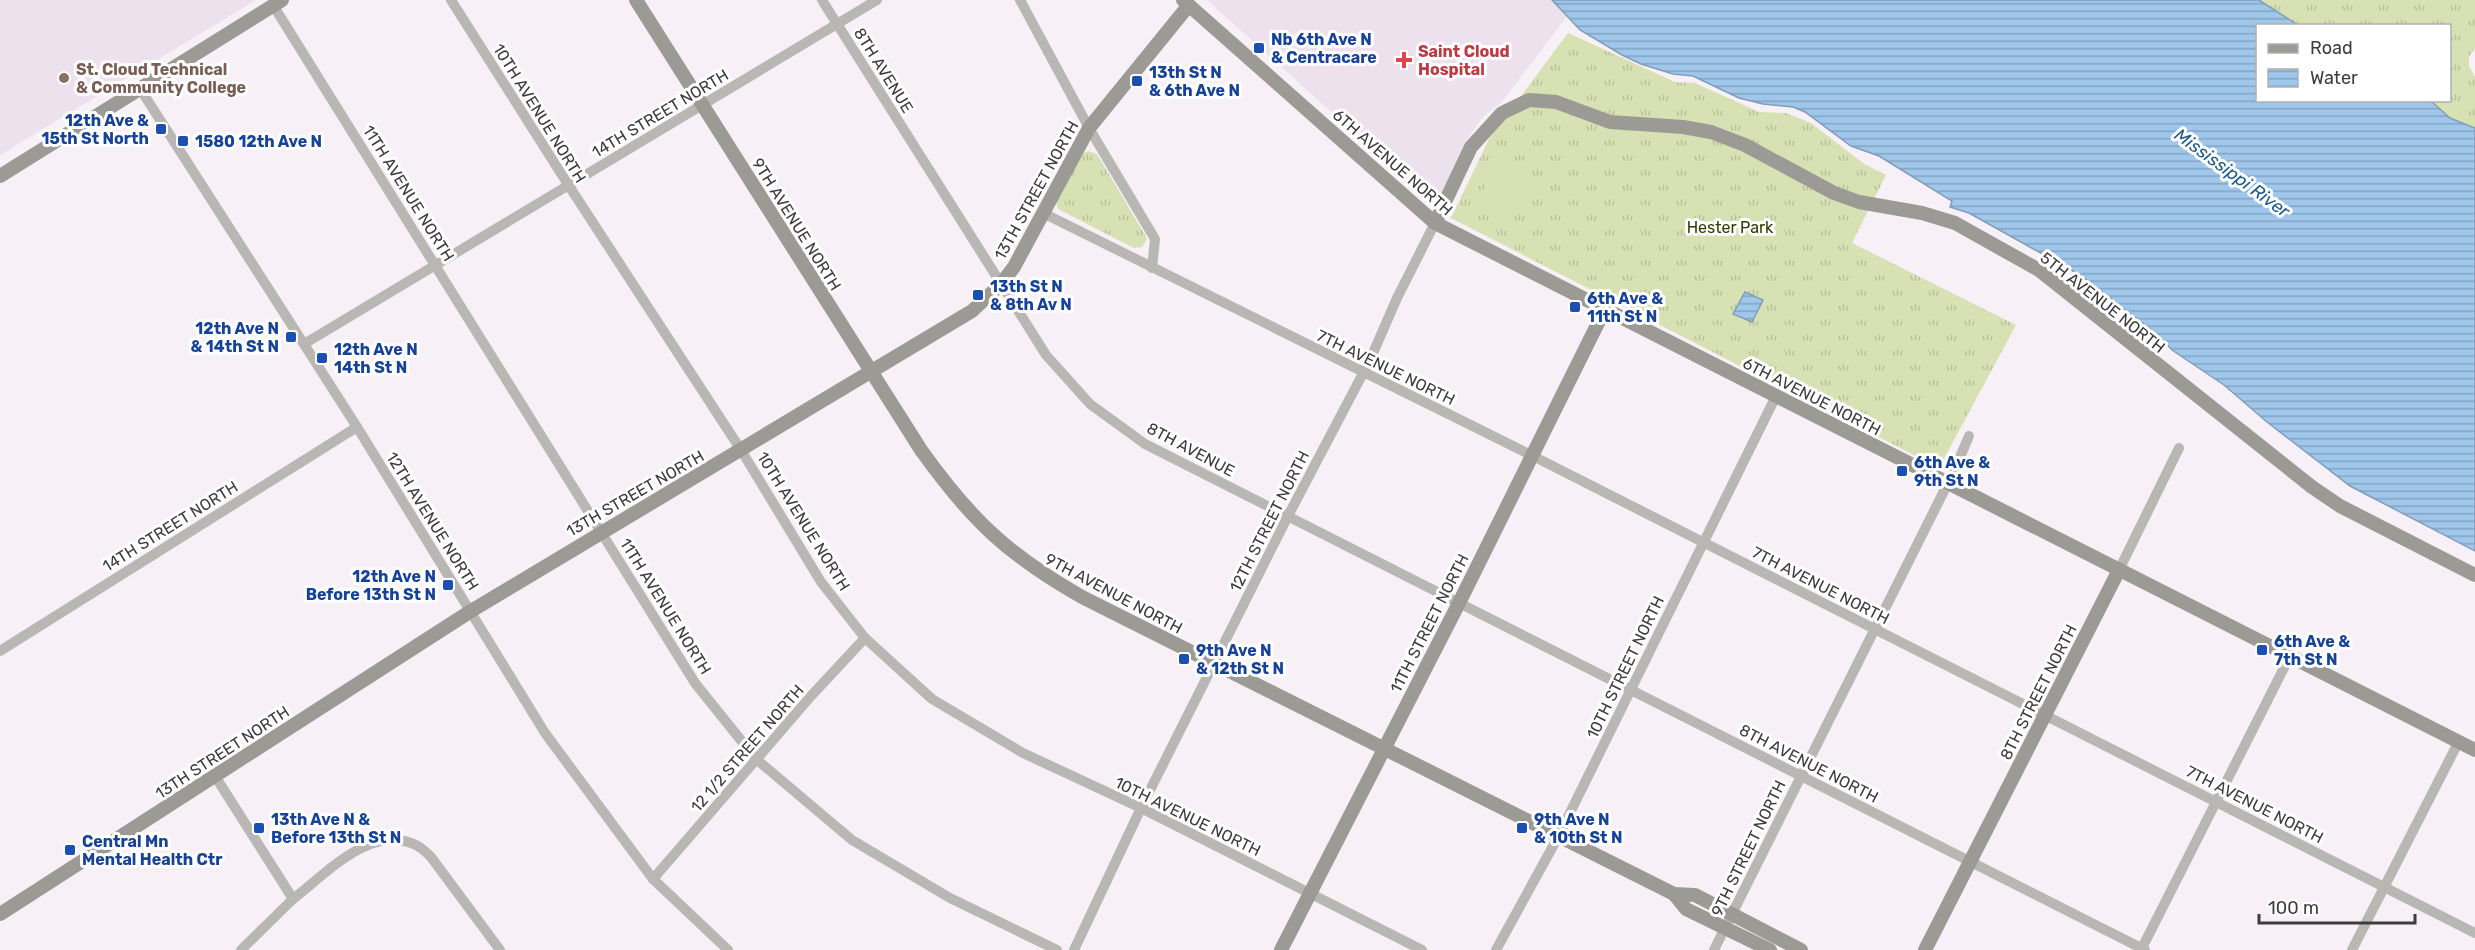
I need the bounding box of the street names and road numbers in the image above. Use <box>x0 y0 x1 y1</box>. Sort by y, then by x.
street label: 8TH AVENUE <box>850 24 917 116</box>
street label: 10TH AVENUE NORTH <box>489 40 590 186</box>
street label: 14TH STREET NORTH <box>589 65 732 162</box>
street label: 6TH AVENUE NORTH <box>1329 105 1456 219</box>
street label: 13TH STREET NORTH <box>990 117 1083 263</box>
street label: 11TH AVENUE NORTH <box>359 122 458 265</box>
street label: 9TH AVENUE NORTH <box>748 154 845 294</box>
street label: 5TH AVENUE NORTH <box>2037 248 2169 357</box>
street label: 7TH AVENUE NORTH <box>1314 326 1458 409</box>
street label: 6TH AVENUE NORTH <box>1740 353 1884 439</box>
street label: 8TH AVENUE <box>1144 418 1238 480</box>
street label: 13TH STREET NORTH <box>563 446 707 541</box>
street label: 10TH AVENUE NORTH <box>753 448 854 594</box>
street label: 12TH STREET NORTH <box>1226 448 1313 595</box>
street label: 12TH AVENUE NORTH <box>382 449 483 594</box>
street label: 14TH STREET NORTH <box>99 477 241 576</box>
street label: 11TH AVENUE NORTH <box>616 535 715 678</box>
street label: 7TH AVENUE NORTH <box>1749 543 1893 628</box>
street label: 9TH AVENUE NORTH <box>1042 549 1186 638</box>
street label: 11TH STREET NORTH <box>1386 551 1473 696</box>
street label: 10TH STREET NORTH <box>1583 593 1668 742</box>
street label: 8TH STREET NORTH <box>1996 621 2081 763</box>
street label: 12 1/2 STREET NORTH <box>687 681 808 816</box>
street label: 13TH STREET NORTH <box>152 702 293 803</box>
street label: 8TH AVENUE NORTH <box>1736 720 1881 807</box>
street label: 7TH AVENUE NORTH <box>2183 762 2327 847</box>
street label: 10TH AVENUE NORTH <box>1112 773 1264 860</box>
street label: 9TH STREET NORTH <box>1707 777 1790 919</box>

